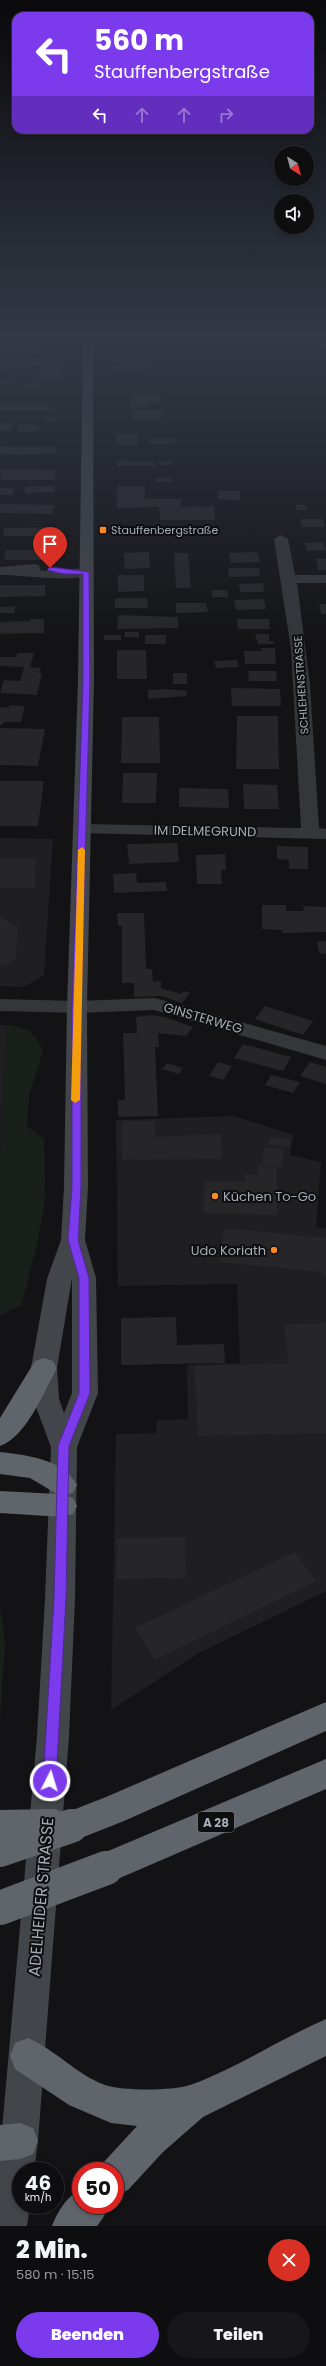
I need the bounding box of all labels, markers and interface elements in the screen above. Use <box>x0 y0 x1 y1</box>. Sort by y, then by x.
text: 560 m <box>94 21 184 60</box>
icon: left <box>28 28 80 80</box>
text: Stauffenbergstraße <box>94 59 270 84</box>
icon: left <box>89 104 111 126</box>
icon: ahead <box>131 104 153 126</box>
icon: ahead <box>173 104 195 126</box>
icon: right <box>215 104 237 126</box>
north arrow <box>274 146 314 186</box>
map controls <box>274 146 314 234</box>
button: sound <box>274 194 314 234</box>
place label: Stauffenbergstraße <box>111 522 219 538</box>
marker: Stauffenbergstraße <box>98 525 108 535</box>
pin <box>33 527 67 568</box>
icon: arrive <box>39 533 61 555</box>
street label: SCHLEHENSTRASSE <box>290 635 312 735</box>
street label: IM DELMEGRUND <box>154 821 256 841</box>
street label: GINSTERWEG <box>161 998 245 1038</box>
place label: Küchen To-Go <box>223 1187 316 1206</box>
marker: Küchen To-Go <box>210 1191 220 1201</box>
place label: Udo Koriath <box>191 1241 266 1260</box>
marker: Udo Koriath <box>269 1245 279 1255</box>
position arrow <box>29 1760 71 1802</box>
road number: A 28 <box>198 1812 234 1832</box>
street label: ADELHEIDER STRASSE <box>23 1817 59 1977</box>
speed limit sign: 50 <box>72 2162 124 2214</box>
text: 46 <box>25 2169 51 2197</box>
text: km/h <box>25 2190 51 2205</box>
text: 2 Min. <box>16 2233 88 2266</box>
button: close <box>268 2239 310 2281</box>
text: 580 m · 15:15 <box>16 2265 95 2284</box>
button: Beenden <box>16 2312 159 2358</box>
button: Teilen <box>167 2312 310 2358</box>

